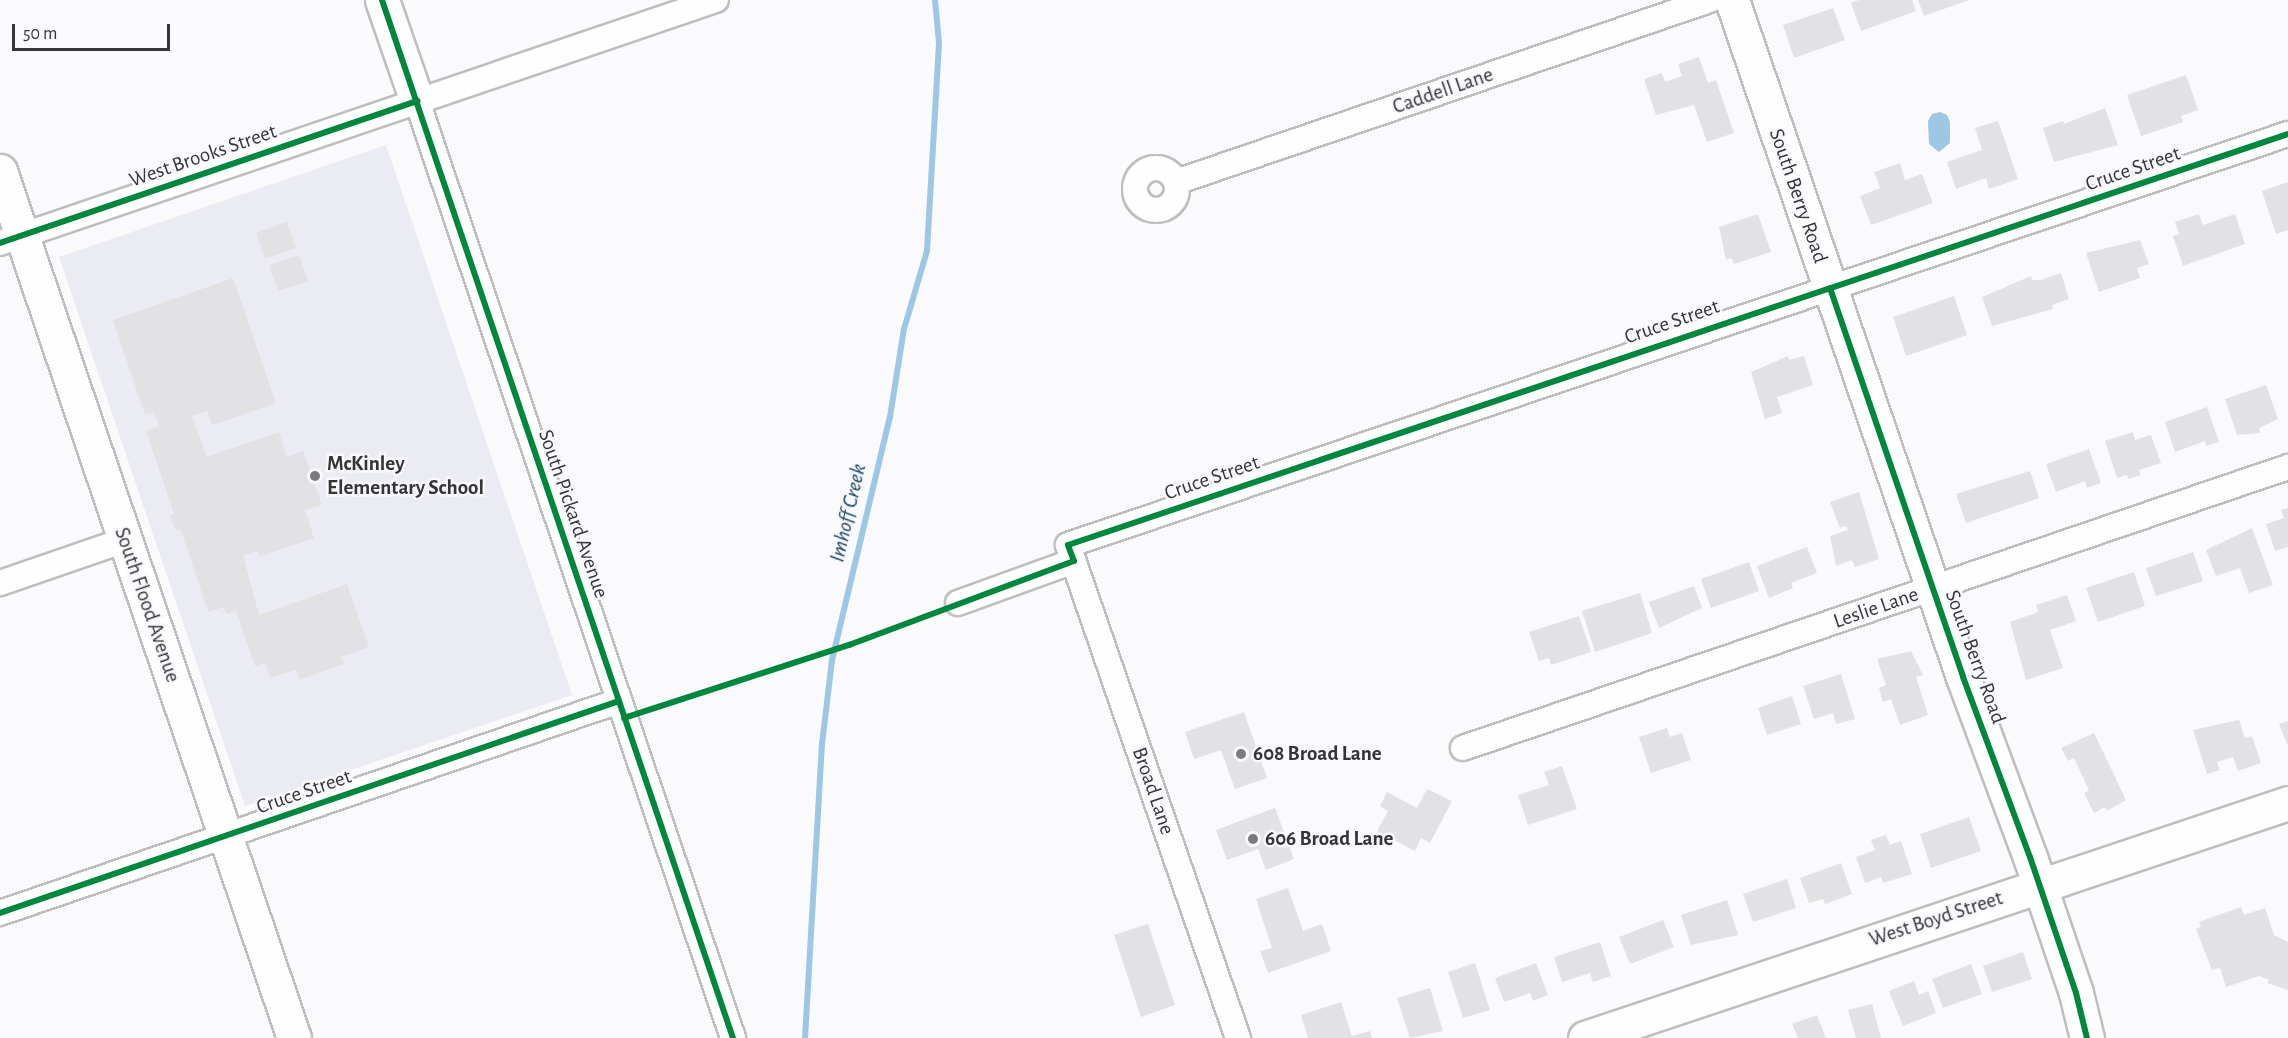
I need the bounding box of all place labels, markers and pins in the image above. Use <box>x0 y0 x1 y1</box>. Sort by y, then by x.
place label: McKinley Elementary School <box>327 451 484 501</box>
marker: McKinley Elementary School <box>308 469 322 483</box>
place label: 608 Broad Lane <box>1253 741 1382 767</box>
marker: 608 Broad Lane <box>1234 747 1248 761</box>
place label: 606 Broad Lane <box>1265 826 1394 852</box>
marker: 606 Broad Lane <box>1246 832 1260 846</box>

